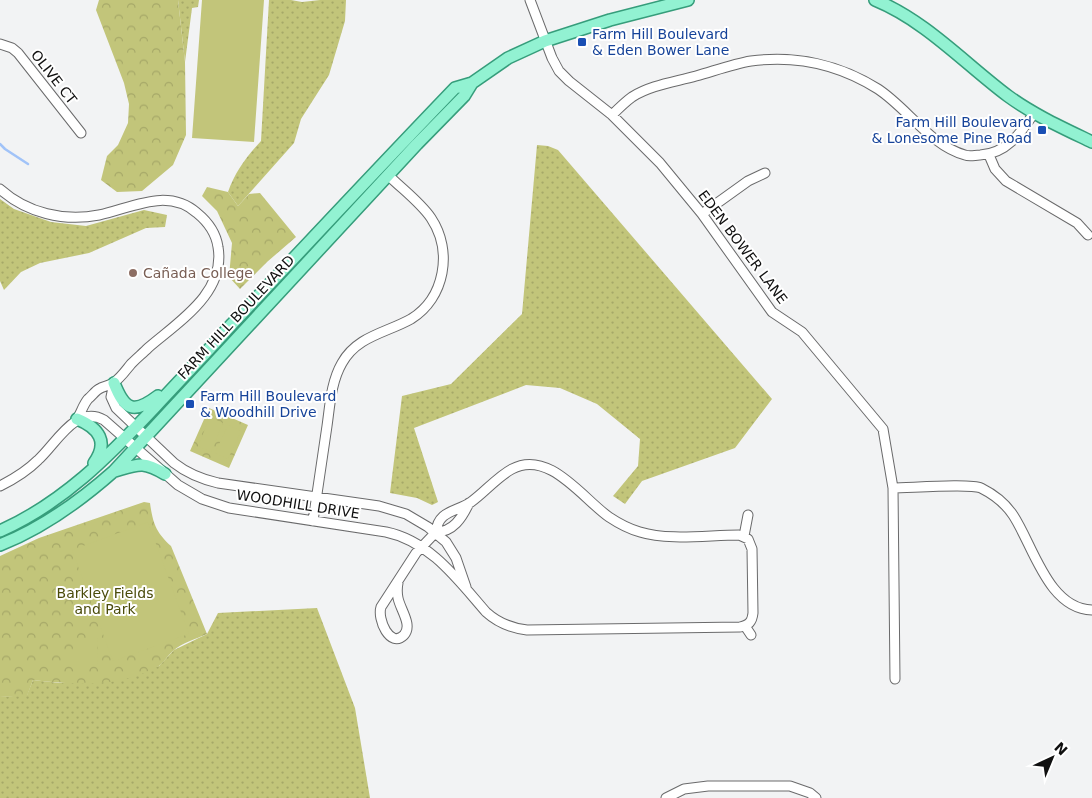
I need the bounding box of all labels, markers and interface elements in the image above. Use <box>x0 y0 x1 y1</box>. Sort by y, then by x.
place label: Farm Hill Boulevard & Eden Bower Lane <box>592 26 729 58</box>
marker: Farm Hill Boulevard & Eden Bower Lane <box>576 36 588 48</box>
street label: OLIVE CT <box>28 47 80 108</box>
place label: Farm Hill Boulevard & Lonesome Pine Road <box>871 114 1032 146</box>
marker: Farm Hill Boulevard & Lonesome Pine Road <box>1036 124 1048 136</box>
street label: EDEN BOWER LANE <box>695 187 791 307</box>
street label: FARM HILL BOULEVARD <box>174 252 298 382</box>
place label: Cañada College <box>143 265 253 281</box>
marker: Cañada College <box>127 267 139 279</box>
place label: Farm Hill Boulevard & Woodhill Drive <box>200 388 336 420</box>
marker: Farm Hill Boulevard & Woodhill Drive <box>184 398 196 410</box>
street label: WOODHILL DRIVE <box>235 486 361 522</box>
park label: Barkley Fields and Park <box>57 585 153 617</box>
north arrow <box>1027 733 1077 783</box>
text: N <box>1051 739 1071 758</box>

